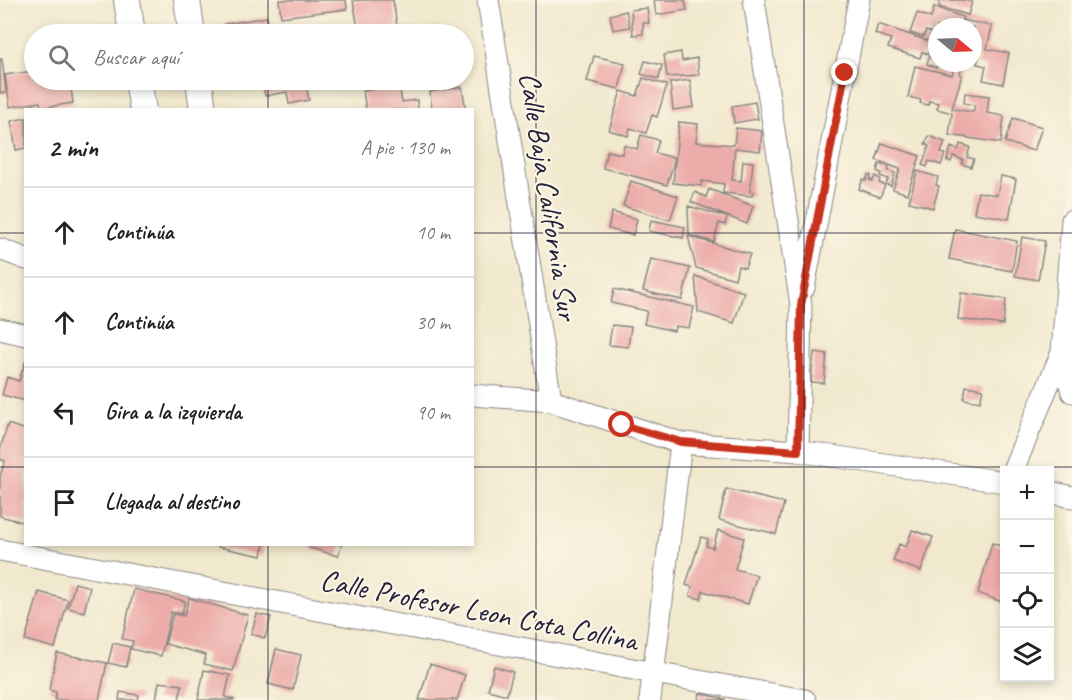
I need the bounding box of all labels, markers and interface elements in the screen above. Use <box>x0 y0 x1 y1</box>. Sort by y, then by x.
north arrow <box>928 18 982 72</box>
search box <box>24 24 474 90</box>
icon: search <box>45 41 78 74</box>
text: Buscar aquí <box>93 43 179 71</box>
route end <box>831 59 857 85</box>
street label: Calle Baja California Sur <box>511 69 588 325</box>
text: 2 min <box>48 131 98 164</box>
text: A pie · 130 m <box>361 135 450 160</box>
icon: ahead <box>48 216 81 249</box>
text: Continúa <box>105 218 173 246</box>
text: 10 m <box>416 220 450 245</box>
icon: ahead <box>48 306 81 339</box>
text: Continúa <box>105 308 173 336</box>
text: 30 m <box>416 310 450 335</box>
icon: left <box>48 396 81 429</box>
text: Gira a la izquierda <box>105 398 242 426</box>
text: 90 m <box>416 400 450 425</box>
route start <box>608 411 634 437</box>
map controls <box>1000 466 1054 682</box>
button: + <box>1000 466 1054 520</box>
icon: arrive <box>48 486 81 519</box>
text: Llegada al destino <box>105 488 239 516</box>
button: − <box>1000 520 1054 574</box>
street label: Calle Profesor Leon Cota Collina <box>317 561 643 660</box>
button: locate <box>1000 574 1054 628</box>
button: layers <box>1000 628 1054 682</box>

